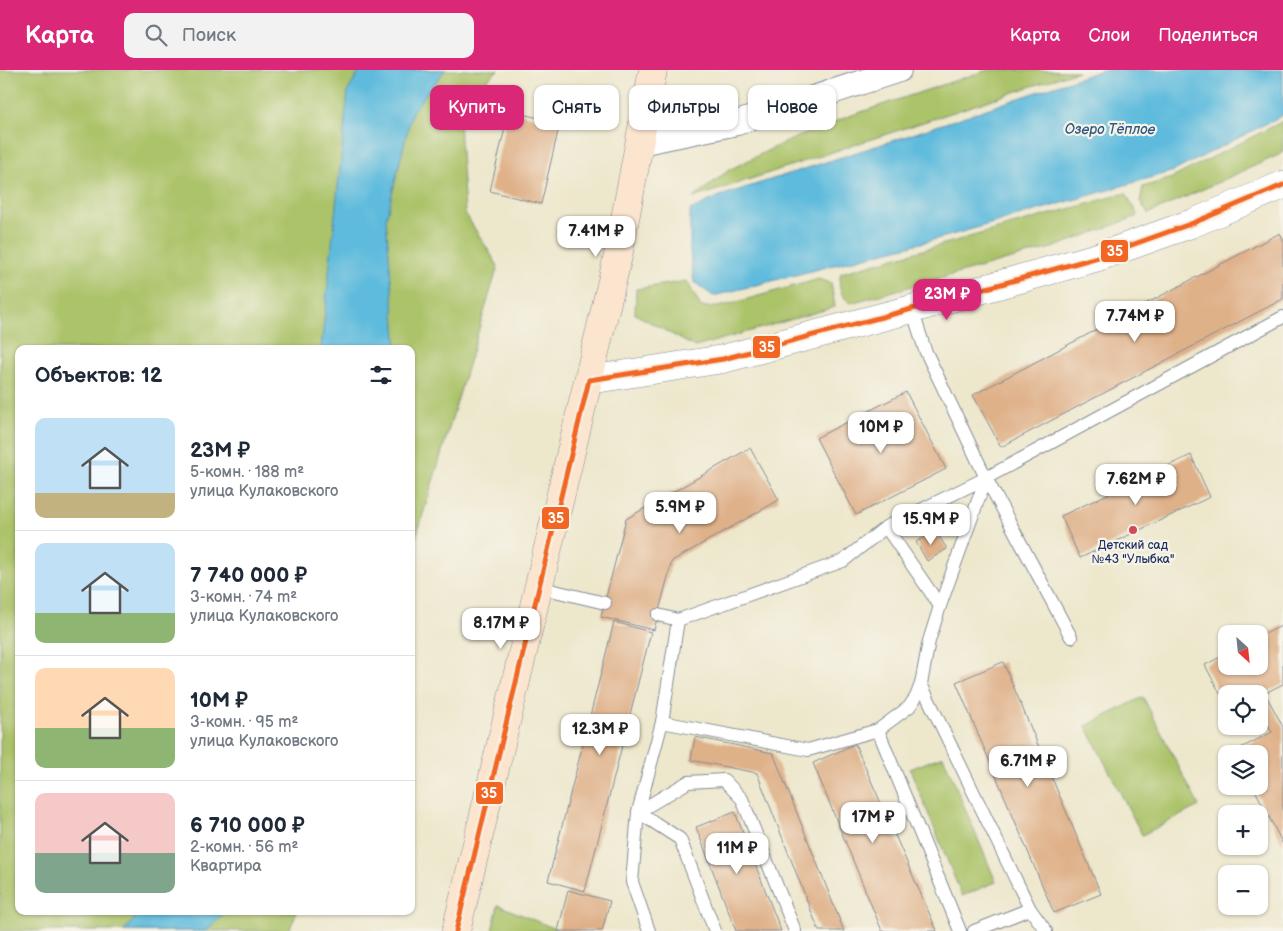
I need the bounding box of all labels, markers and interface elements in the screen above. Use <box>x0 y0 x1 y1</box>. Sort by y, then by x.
search box <box>124 13 474 58</box>
text: Карта <box>25 21 94 50</box>
icon: search <box>142 21 170 49</box>
text: Поиск <box>182 24 236 47</box>
text: Карта <box>1010 25 1060 46</box>
text: Слои <box>1088 25 1130 46</box>
text: Поделиться <box>1158 25 1258 46</box>
chip: Купить <box>430 85 524 130</box>
chip: Снять <box>534 85 619 130</box>
chip: Фильтры <box>629 85 738 130</box>
chip: Новое <box>748 85 836 130</box>
water label: Озеро Тёплое <box>1065 121 1156 138</box>
pin: 7.41M ₽ <box>550 216 642 258</box>
text: 7.41M ₽ <box>568 222 624 241</box>
line badge: 35 <box>1100 239 1129 263</box>
text: 35 <box>1107 243 1123 260</box>
pin: 23M ₽ <box>912 278 982 321</box>
text: 23M ₽ <box>924 285 970 304</box>
pin: 7.74M ₽ <box>1089 300 1181 343</box>
text: 7.74M ₽ <box>1106 307 1164 326</box>
line badge: 35 <box>752 335 781 359</box>
text: 35 <box>759 339 775 356</box>
icon: filters <box>367 361 395 389</box>
text: Объектов: 12 <box>35 363 162 388</box>
pin: 10M ₽ <box>846 412 916 454</box>
text: 10M ₽ <box>859 418 903 437</box>
icon: home <box>75 438 135 498</box>
text: 23M ₽ <box>190 438 250 463</box>
text: 5-комн. · 188 m² <box>190 463 304 482</box>
pin: 7.62M ₽ <box>1090 464 1182 506</box>
text: 7.62M ₽ <box>1106 470 1166 489</box>
text: улица Кулаковского <box>190 482 338 501</box>
pin: 5.9M ₽ <box>639 492 721 534</box>
text: 5.9M ₽ <box>655 498 705 517</box>
pin: 15.9M ₽ <box>885 504 977 546</box>
line badge: 35 <box>541 506 570 530</box>
text: 35 <box>548 510 564 527</box>
text: 15.9M ₽ <box>903 510 959 529</box>
marker: Детский сад №43 "Улыбка" <box>1127 524 1139 536</box>
place label: Детский сад №43 "Улыбка" <box>1092 538 1174 567</box>
icon: home <box>75 563 135 623</box>
text: 7 740 000 ₽ <box>190 563 307 588</box>
text: 3-комн. · 74 m² <box>190 588 297 607</box>
text: улица Кулаковского <box>190 607 338 626</box>
pin: 8.17M ₽ <box>455 608 547 650</box>
text: 8.17M ₽ <box>473 614 529 633</box>
north arrow <box>1218 625 1268 675</box>
map controls <box>1218 625 1268 915</box>
button: locate <box>1218 685 1268 735</box>
icon: home <box>75 688 135 748</box>
text: 10M ₽ <box>190 688 248 713</box>
text: 3-комн. · 95 m² <box>190 713 298 732</box>
pin: 12.3M ₽ <box>554 714 646 756</box>
text: 12.3M ₽ <box>572 720 628 739</box>
text: улица Кулаковского <box>190 732 338 751</box>
button: layers <box>1218 745 1268 795</box>
pin: 6.71M ₽ <box>982 746 1074 788</box>
text: 6.71M ₽ <box>1000 752 1056 771</box>
line badge: 35 <box>475 781 504 805</box>
text: 35 <box>481 785 497 802</box>
pin: 17M ₽ <box>838 802 908 844</box>
button: + <box>1218 805 1268 855</box>
text: 17M ₽ <box>852 808 895 827</box>
icon: home <box>75 813 135 873</box>
text: 6 710 000 ₽ <box>190 813 305 838</box>
pin: 11M ₽ <box>702 832 772 875</box>
text: 2-комн. · 56 m² <box>190 838 298 857</box>
text: 11M ₽ <box>717 839 757 858</box>
text: Квартира <box>190 857 262 876</box>
button: − <box>1218 865 1268 915</box>

